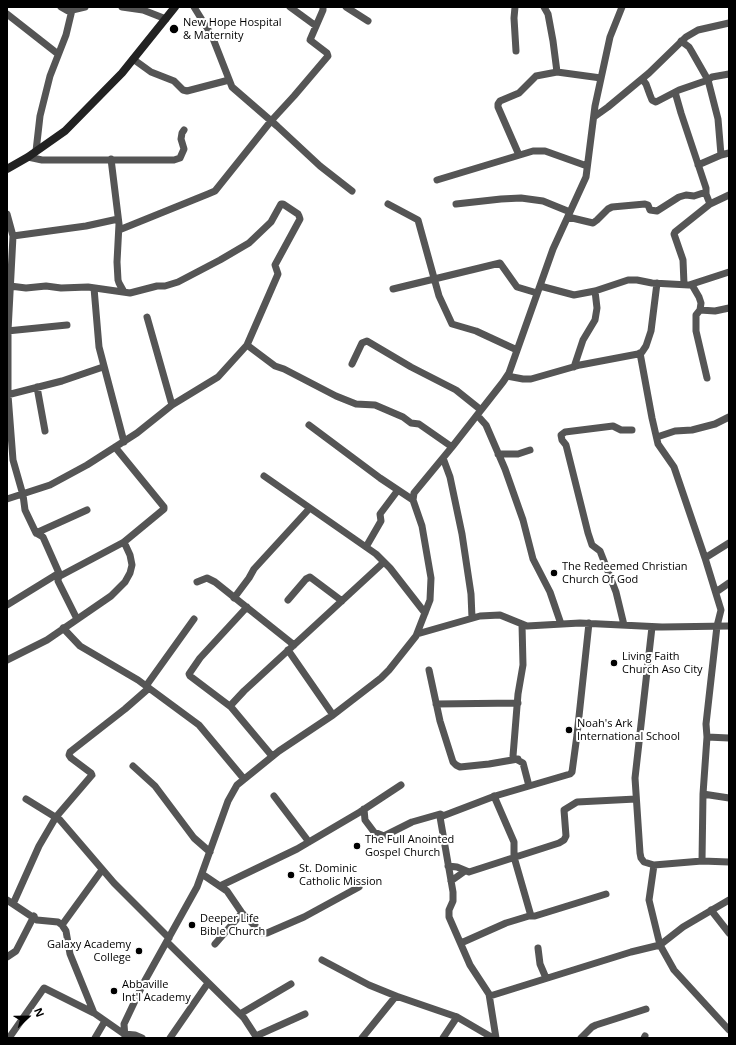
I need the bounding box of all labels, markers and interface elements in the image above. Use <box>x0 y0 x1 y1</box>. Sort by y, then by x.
place label: New Hope Hospital & Maternity <box>183 16 282 42</box>
marker: New Hope Hospital & Maternity <box>168 23 180 35</box>
place label: The Redeemed Christian Church Of God <box>562 560 688 586</box>
marker: The Redeemed Christian Church Of God <box>549 568 559 578</box>
place label: Living Faith Church Aso City <box>622 650 703 676</box>
marker: Living Faith Church Aso City <box>609 658 619 668</box>
place label: Noah's Ark International School <box>577 717 680 743</box>
marker: Noah's Ark International School <box>564 725 574 735</box>
place label: The Full Anointed Gospel Church <box>365 833 454 859</box>
marker: The Full Anointed Gospel Church <box>352 841 362 851</box>
place label: St. Dominic Catholic Mission <box>299 862 382 888</box>
marker: St. Dominic Catholic Mission <box>286 870 296 880</box>
place label: Deeper Life Bible Church <box>200 912 265 938</box>
marker: Deeper Life Bible Church <box>187 920 197 930</box>
place label: Galaxy Academy College <box>47 938 131 964</box>
marker: Galaxy Academy College <box>134 946 144 956</box>
place label: Abbaville Int'l Academy <box>122 978 191 1004</box>
marker: Abbaville Int'l Academy <box>109 986 119 996</box>
north arrow <box>8 997 48 1037</box>
text: N <box>31 1005 48 1019</box>

